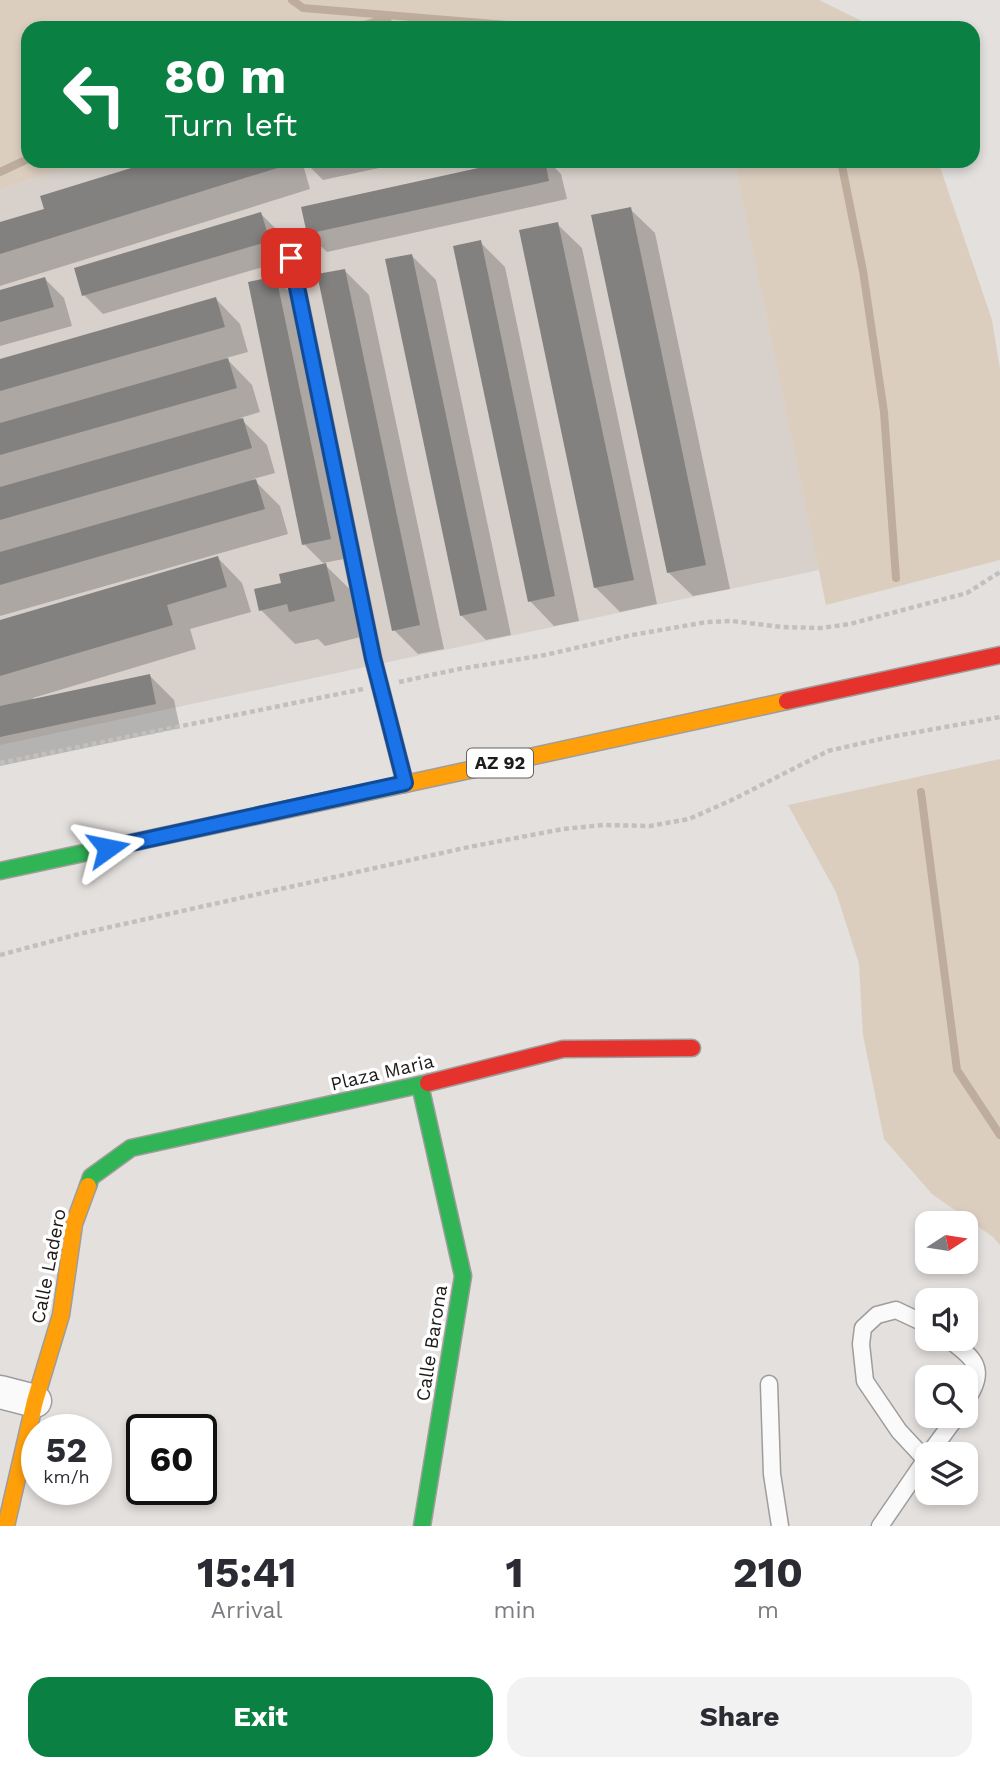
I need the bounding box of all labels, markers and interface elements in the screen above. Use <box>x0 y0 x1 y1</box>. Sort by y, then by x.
text: 80 m <box>164 47 286 105</box>
icon: left <box>49 49 140 140</box>
text: Turn left <box>164 106 297 144</box>
pin <box>261 228 321 288</box>
icon: arrive <box>272 239 310 277</box>
road number: AZ 92 <box>467 748 533 778</box>
position arrow <box>71 811 145 885</box>
street label: Plaza Maria <box>328 1049 436 1096</box>
street label: Calle Ladero <box>26 1207 71 1326</box>
north arrow <box>915 1211 978 1274</box>
map controls <box>915 1211 978 1505</box>
street label: Calle Barona <box>411 1283 452 1403</box>
button: sound <box>915 1288 978 1351</box>
button: search <box>915 1365 978 1428</box>
speed limit sign: 60 <box>126 1414 217 1505</box>
text: 52 <box>46 1429 87 1471</box>
button: layers <box>915 1442 978 1505</box>
text: km/h <box>43 1466 90 1487</box>
text: 15:41 <box>197 1548 296 1597</box>
text: 1 <box>506 1548 524 1597</box>
text: 210 <box>733 1548 803 1597</box>
text: Arrival <box>211 1597 283 1624</box>
text: min <box>493 1597 536 1624</box>
text: m <box>757 1597 779 1624</box>
button: Exit <box>28 1677 493 1757</box>
button: Share <box>507 1677 972 1757</box>

